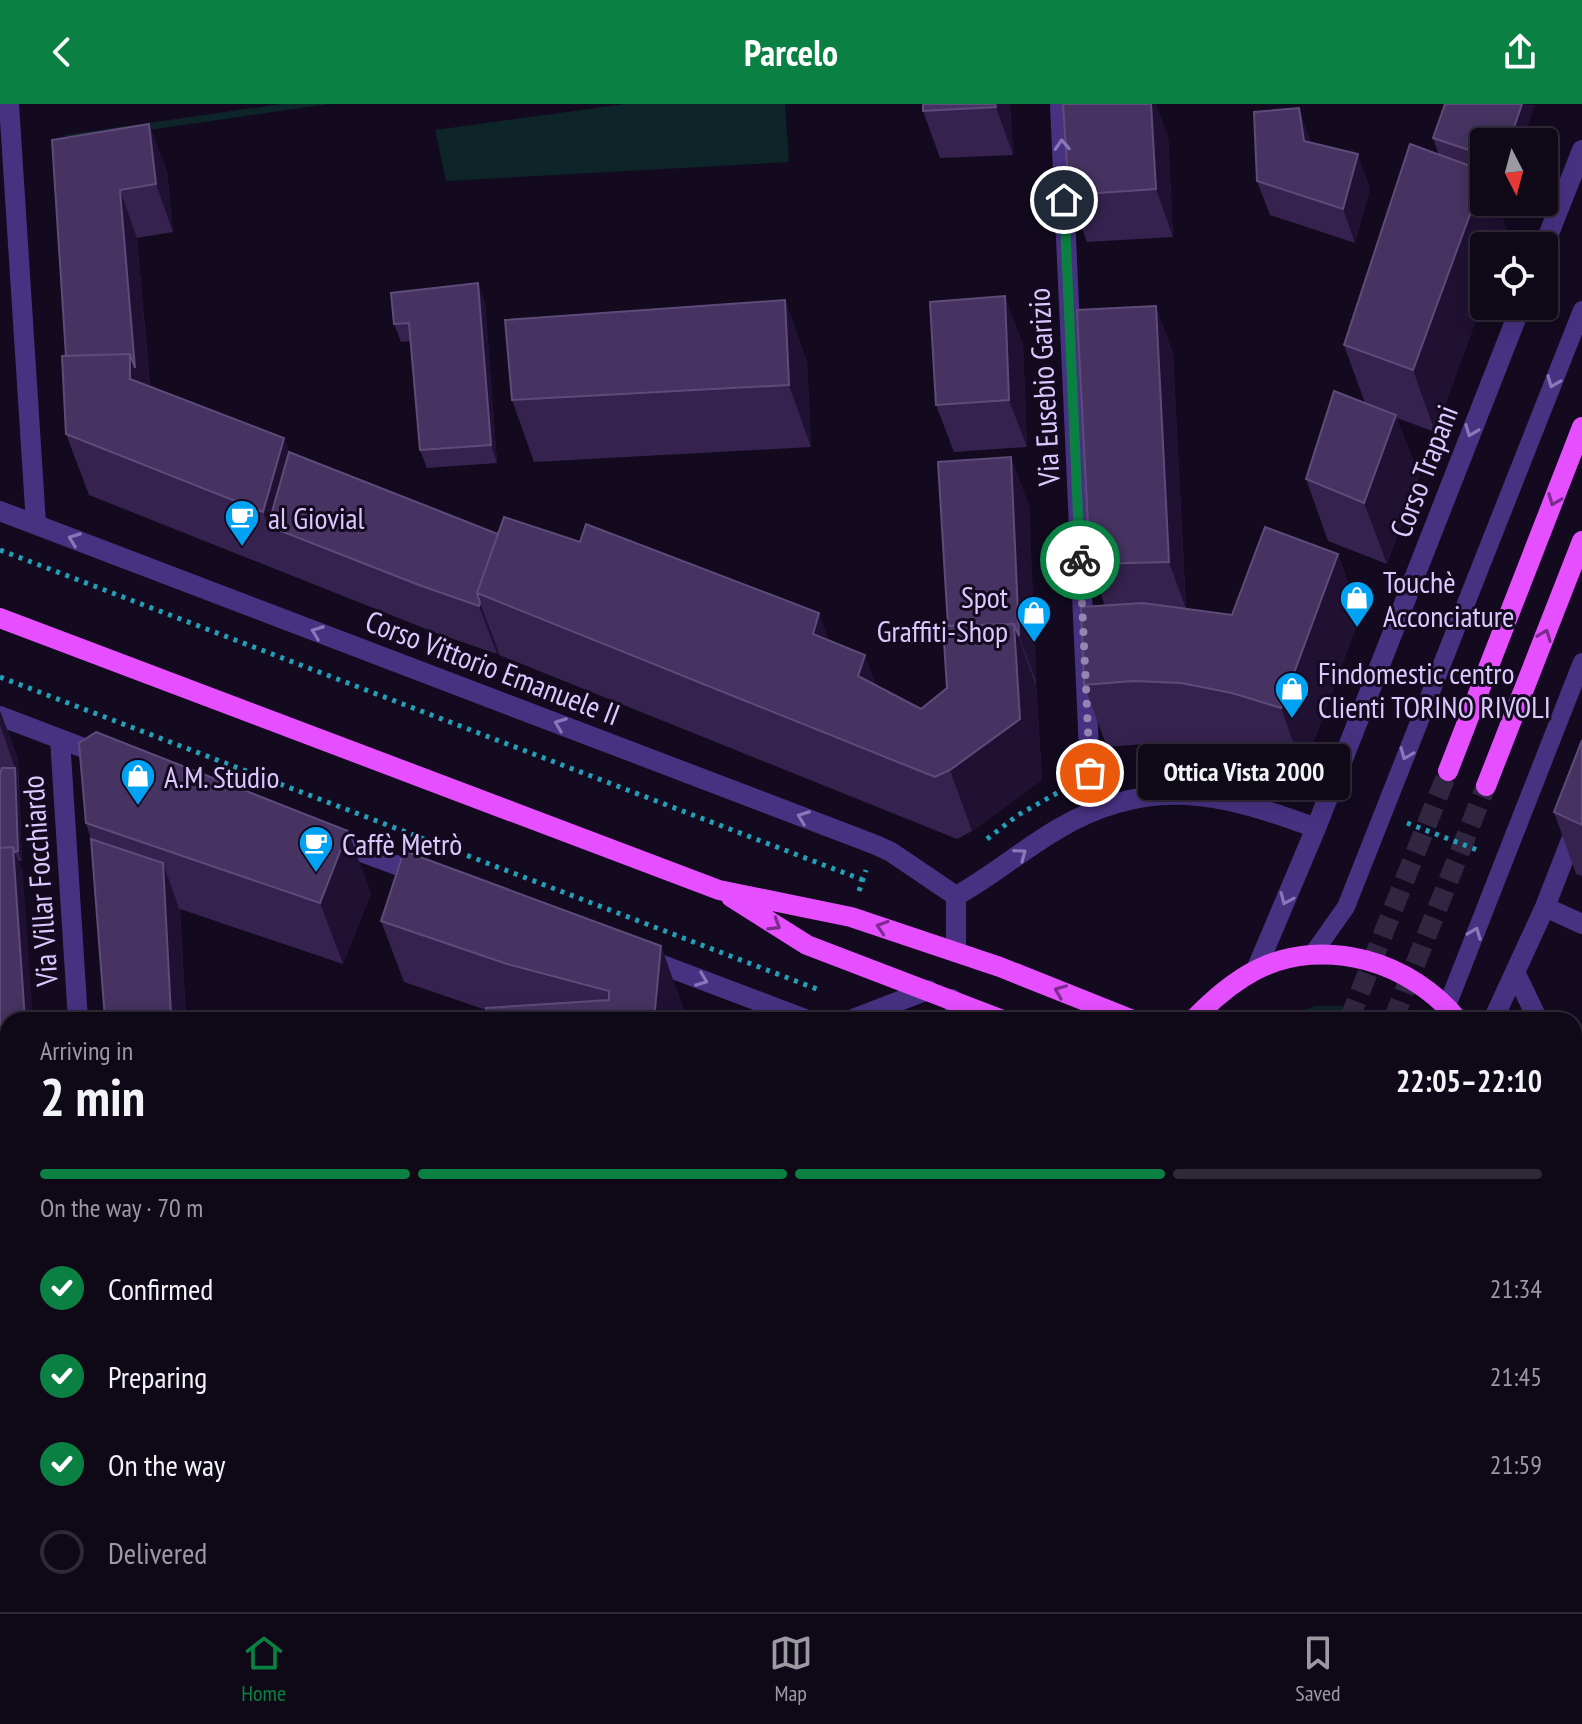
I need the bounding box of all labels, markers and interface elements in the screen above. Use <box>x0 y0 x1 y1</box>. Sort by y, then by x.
text: Parcelo <box>744 29 838 76</box>
icon: back <box>40 30 84 74</box>
icon: share <box>1498 30 1542 74</box>
north arrow <box>1470 128 1558 216</box>
map controls <box>1470 128 1558 320</box>
one-way arrow <box>1054 138 1071 151</box>
pin <box>1030 166 1098 234</box>
icon: home <box>1042 178 1086 222</box>
button: locate <box>1470 232 1558 320</box>
street label: Via Eusebio Garizio <box>1018 287 1068 488</box>
one-way arrow <box>1546 374 1563 388</box>
street label: Corso Trapani <box>1380 399 1466 543</box>
one-way arrow <box>1465 423 1481 437</box>
one-way arrow <box>1547 492 1564 506</box>
cafe icon: al Giovial <box>223 498 261 548</box>
place label: al Giovial <box>268 498 364 537</box>
courier <box>1040 520 1120 600</box>
one-way arrow <box>68 532 82 549</box>
icon: bike <box>1058 538 1102 582</box>
place label: Touchè Acconciature <box>1383 562 1514 635</box>
place label: Spot Graffiti-Shop <box>877 577 1009 650</box>
shop icon: Touchè Acconciature <box>1338 579 1376 629</box>
shop icon: Spot Graffiti-Shop <box>1015 594 1053 644</box>
street label: Corso Vittorio Emanuele II <box>360 601 626 733</box>
one-way arrow <box>311 625 325 642</box>
one-way arrow <box>1535 629 1552 643</box>
place label: Findomestic centro Clienti TORINO RIVOLI <box>1318 653 1551 726</box>
shop icon: Findomestic centro Clienti TORINO RIVOLI <box>1273 670 1311 720</box>
one-way arrow <box>554 717 568 734</box>
pin <box>1056 739 1124 807</box>
callout: Ottica Vista 2000 <box>1138 745 1350 801</box>
one-way arrow <box>1399 746 1416 760</box>
icon: bag <box>1068 751 1112 795</box>
text: Ottica Vista 2000 <box>1163 755 1325 788</box>
shop icon: A.M. Studio <box>119 757 157 807</box>
place label: A.M. Studio <box>164 757 280 796</box>
street label: Via Villar Focchiardo <box>12 774 66 989</box>
one-way arrow <box>797 810 811 827</box>
cafe icon: Caffè Metrò <box>297 824 335 874</box>
place label: Caffè Metrò <box>342 824 462 863</box>
one-way arrow <box>1012 849 1027 864</box>
one-way arrow <box>1279 891 1295 905</box>
one-way arrow <box>766 916 781 931</box>
one-way arrow <box>876 921 890 937</box>
one-way arrow <box>1465 927 1482 941</box>
one-way arrow <box>694 970 708 987</box>
one-way arrow <box>1054 984 1068 1001</box>
text: Arriving in <box>40 1034 133 1067</box>
text: 22:05–22:10 <box>1396 1061 1542 1100</box>
text: 2 min <box>40 1063 145 1130</box>
text: On the way · 70 m <box>40 1191 203 1224</box>
icon: check <box>40 1266 84 1310</box>
text: Confirmed <box>108 1269 213 1308</box>
text: 21:34 <box>1490 1272 1542 1305</box>
icon: check <box>40 1354 84 1398</box>
text: Preparing <box>108 1357 207 1396</box>
text: 21:45 <box>1490 1360 1542 1393</box>
icon: check <box>40 1442 84 1486</box>
text: On the way <box>108 1445 225 1484</box>
text: 21:59 <box>1490 1448 1542 1481</box>
text: Delivered <box>108 1533 207 1572</box>
tab: Home <box>241 1631 286 1707</box>
tab: Map <box>769 1631 813 1707</box>
tab: Saved <box>1295 1631 1341 1707</box>

